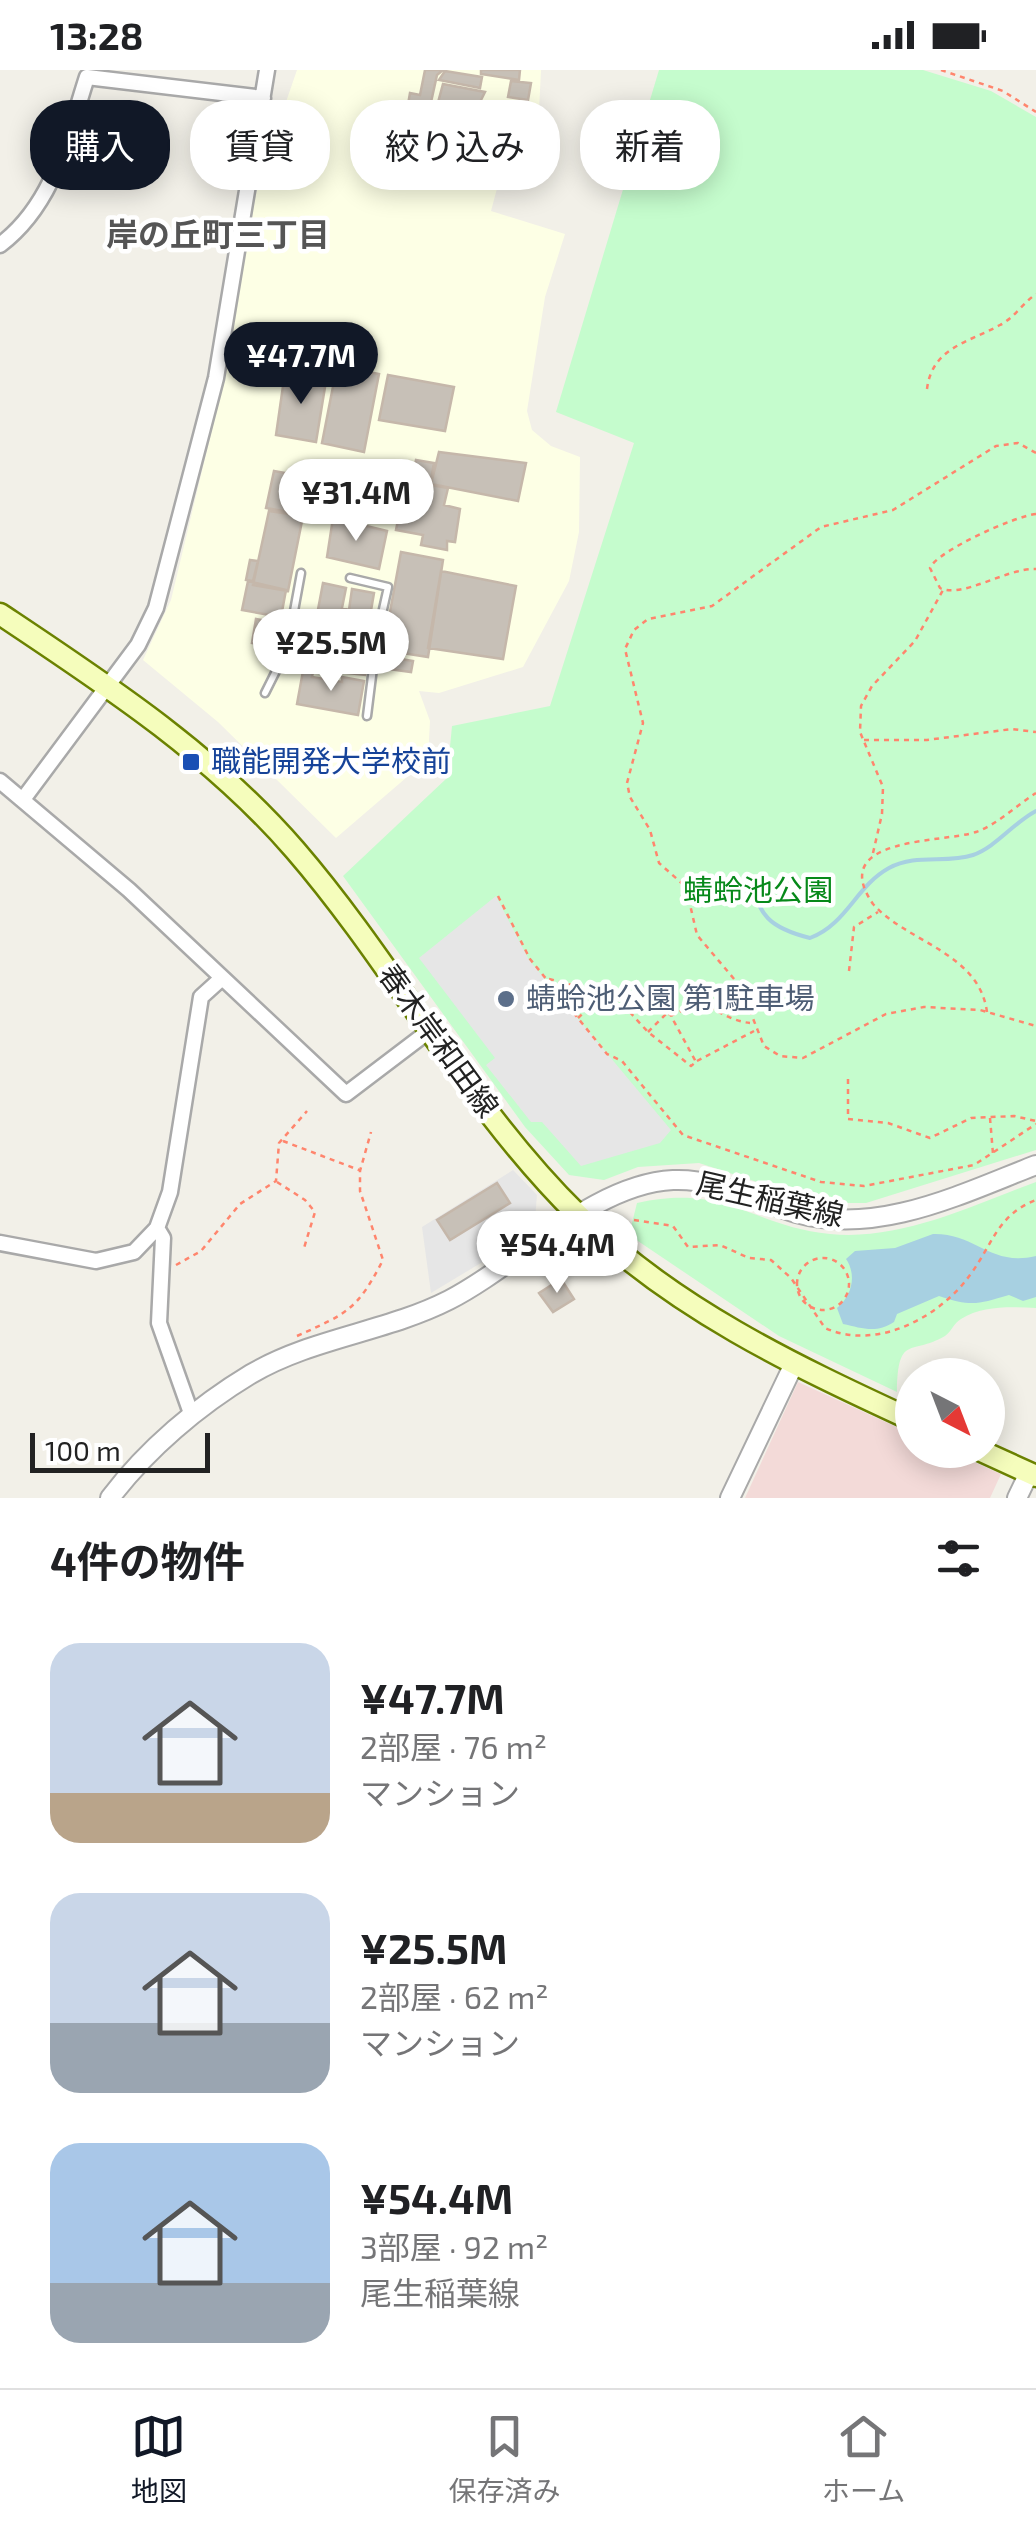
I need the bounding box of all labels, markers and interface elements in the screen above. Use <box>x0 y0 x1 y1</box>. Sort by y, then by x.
text: 13:28 <box>50 12 143 58</box>
chip: 購入 <box>30 100 170 190</box>
chip: 賃貸 <box>190 100 330 190</box>
chip: 絞り込み <box>350 100 560 190</box>
chip: 新着 <box>580 100 720 190</box>
district label: 岸の丘町三丁目 <box>106 214 330 252</box>
pin: ¥47.7M <box>220 322 382 407</box>
text: ¥47.7M <box>246 335 356 373</box>
pin: ¥31.4M <box>275 459 437 544</box>
text: ¥31.4M <box>301 472 411 510</box>
pin: ¥25.5M <box>250 609 412 694</box>
text: ¥25.5M <box>275 622 387 660</box>
place label: 職能開発大学校前 <box>211 742 451 778</box>
marker: 職能開発大学校前 <box>180 751 202 773</box>
park label: 蜻蛉池公園 <box>683 871 833 907</box>
street label: 春木岸和田線 <box>372 956 507 1123</box>
place label: 蜻蛉池公園 第1駐車場 <box>526 979 815 1015</box>
marker: 蜻蛉池公園 第1駐車場 <box>495 988 517 1010</box>
street label: 尾生稲葉線 <box>693 1164 848 1232</box>
pin: ¥54.4M <box>476 1211 638 1296</box>
text: ¥54.4M <box>499 1224 615 1262</box>
north arrow <box>895 1358 1005 1468</box>
map controls <box>895 1358 1005 1468</box>
scale bar <box>30 1428 210 1472</box>
text: 100 m <box>45 1433 121 1467</box>
icon: filters <box>931 1531 986 1586</box>
text: 4件の物件 <box>50 1535 245 1585</box>
text: ¥47.7M <box>360 1672 505 1722</box>
icon: home <box>130 1683 250 1803</box>
text: 2部屋 · 76 m² <box>360 1727 547 1765</box>
text: マンション <box>360 1773 520 1811</box>
text: ¥25.5M <box>360 1922 507 1972</box>
icon: home <box>130 1933 250 2053</box>
text: 2部屋 · 62 m² <box>360 1977 549 2015</box>
text: マンション <box>360 2023 520 2061</box>
text: ¥54.4M <box>360 2172 513 2222</box>
icon: home <box>130 2183 250 2303</box>
text: 3部屋 · 92 m² <box>360 2227 548 2265</box>
text: 尾生稲葉線 <box>360 2273 520 2311</box>
tab: 地図 <box>131 2409 187 2509</box>
tab: 保存済み <box>448 2409 560 2509</box>
tab: ホーム <box>822 2409 905 2509</box>

